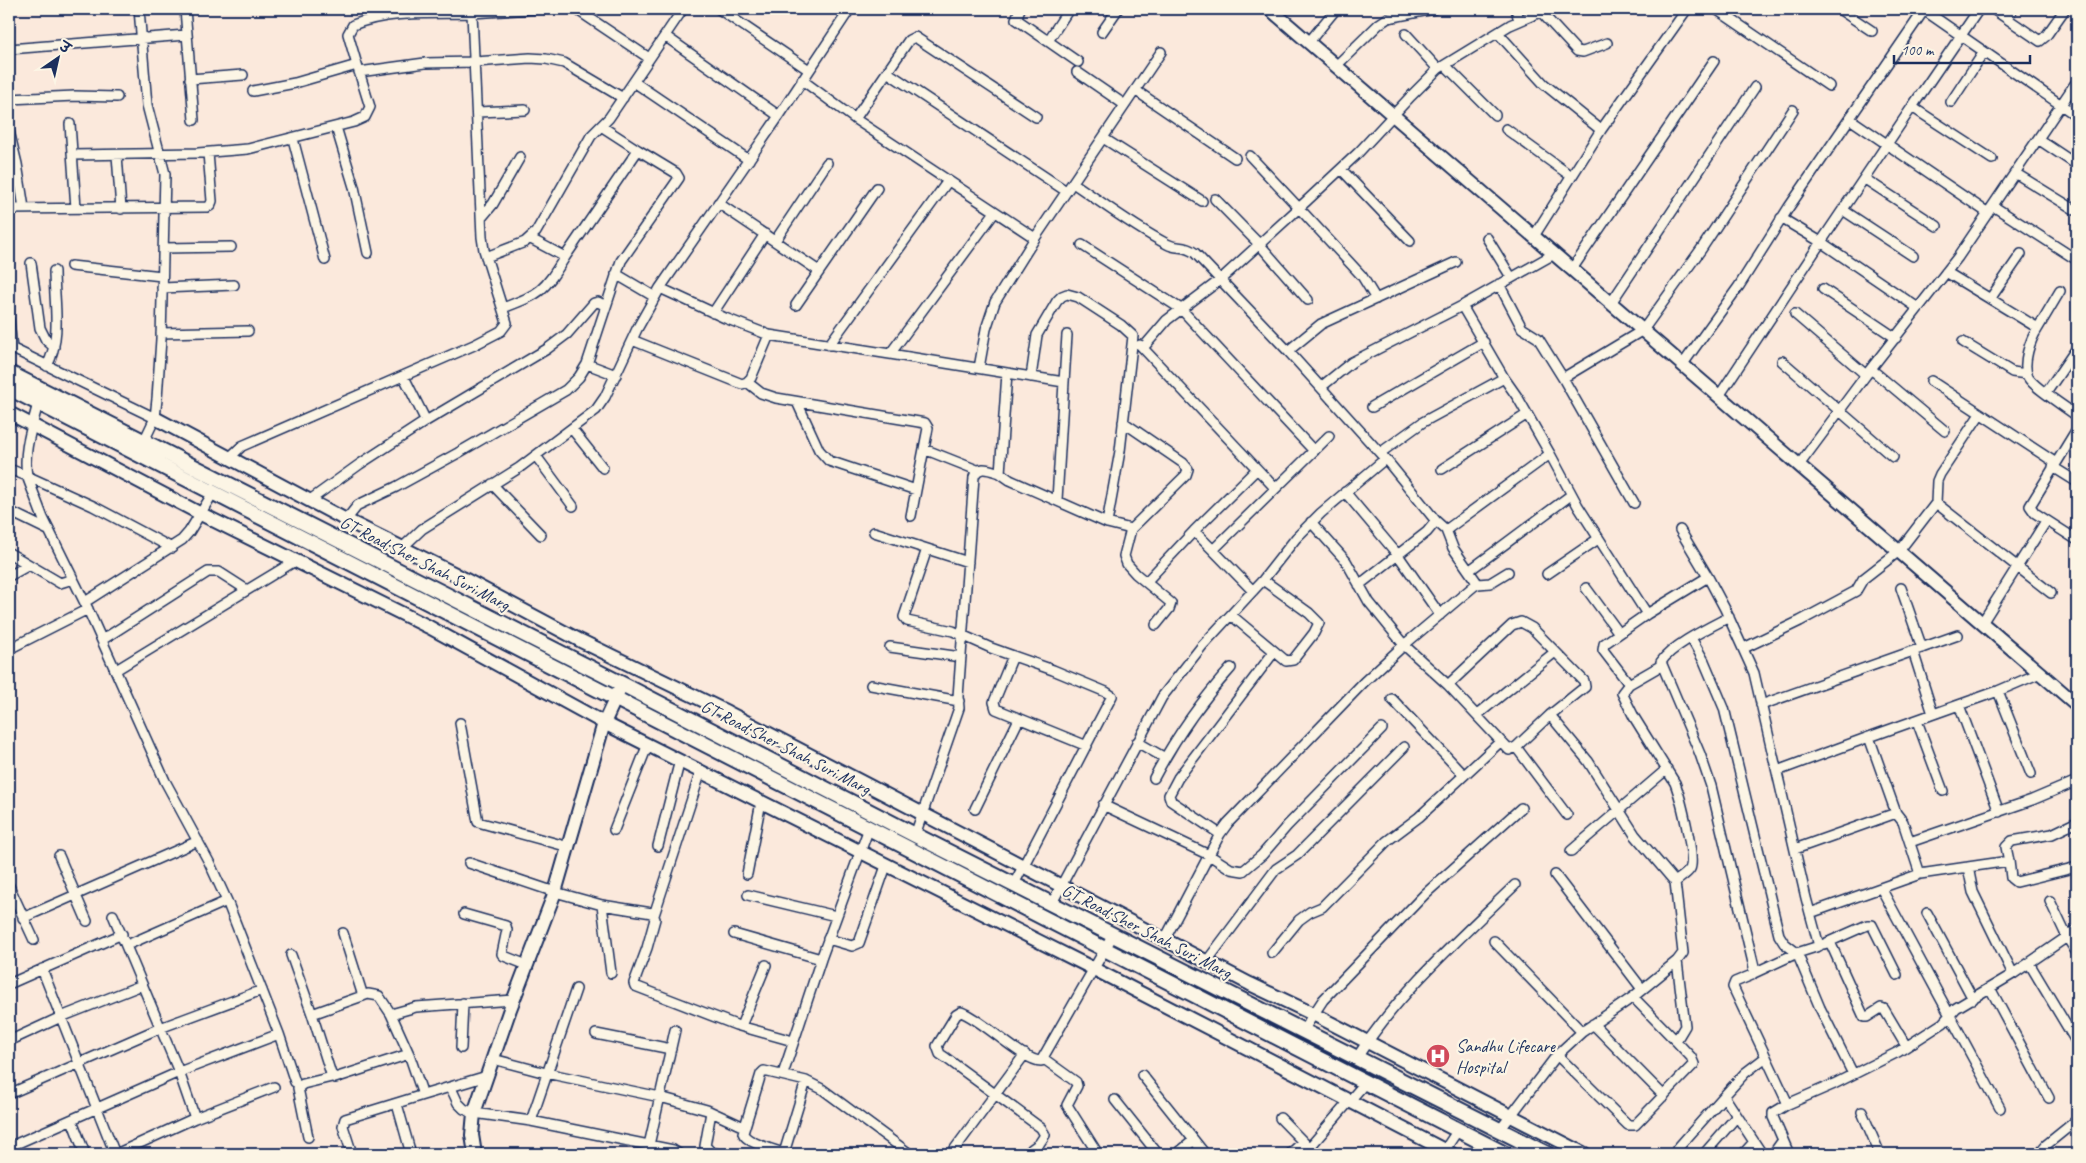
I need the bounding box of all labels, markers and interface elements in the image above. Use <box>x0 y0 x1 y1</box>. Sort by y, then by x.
north arrow <box>32 32 82 82</box>
scale bar <box>1894 32 2030 64</box>
text: उ <box>55 37 75 58</box>
text: 100 m <box>1901 41 1935 60</box>
street label: GT Road;Sher Shah Suri Marg <box>337 511 515 616</box>
street label: GT Road;Sher Shah Suri Marg <box>698 695 876 800</box>
street label: GT Road;Sher Shah Suri Marg <box>1059 879 1237 984</box>
place label: Sandhu Lifecare Hospital <box>1456 1035 1556 1078</box>
hospital icon: Sandhu Lifecare Hospital <box>1425 1043 1451 1069</box>

